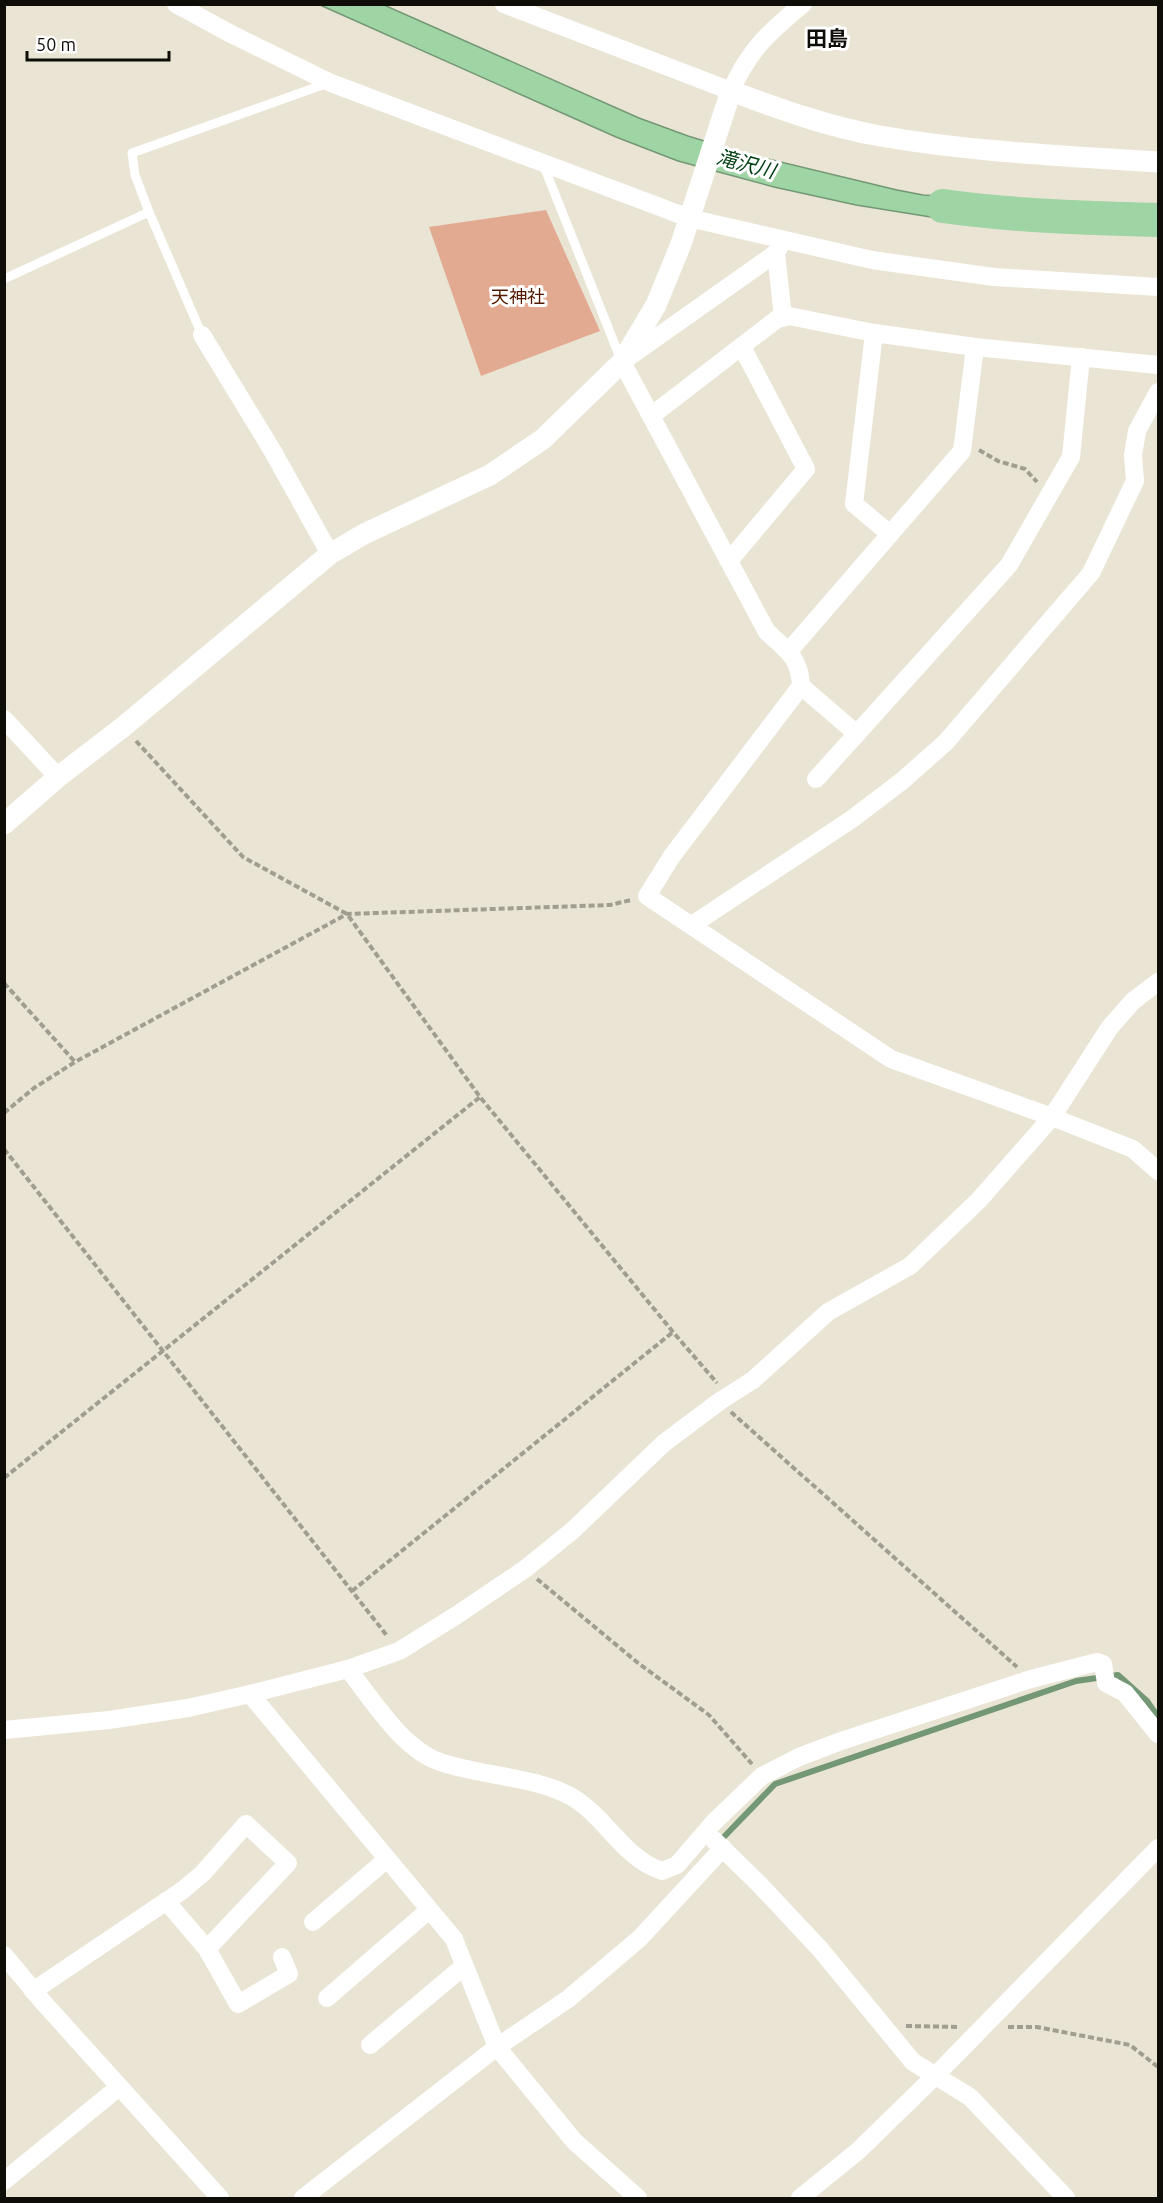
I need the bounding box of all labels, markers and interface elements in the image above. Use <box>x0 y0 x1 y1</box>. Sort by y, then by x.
scale bar <box>27 24 170 62</box>
district label: 田島 <box>806 26 848 50</box>
text: 50 m <box>36 34 76 54</box>
water label: 滝沢川 <box>714 145 780 183</box>
park label: 天神社 <box>491 286 545 306</box>

